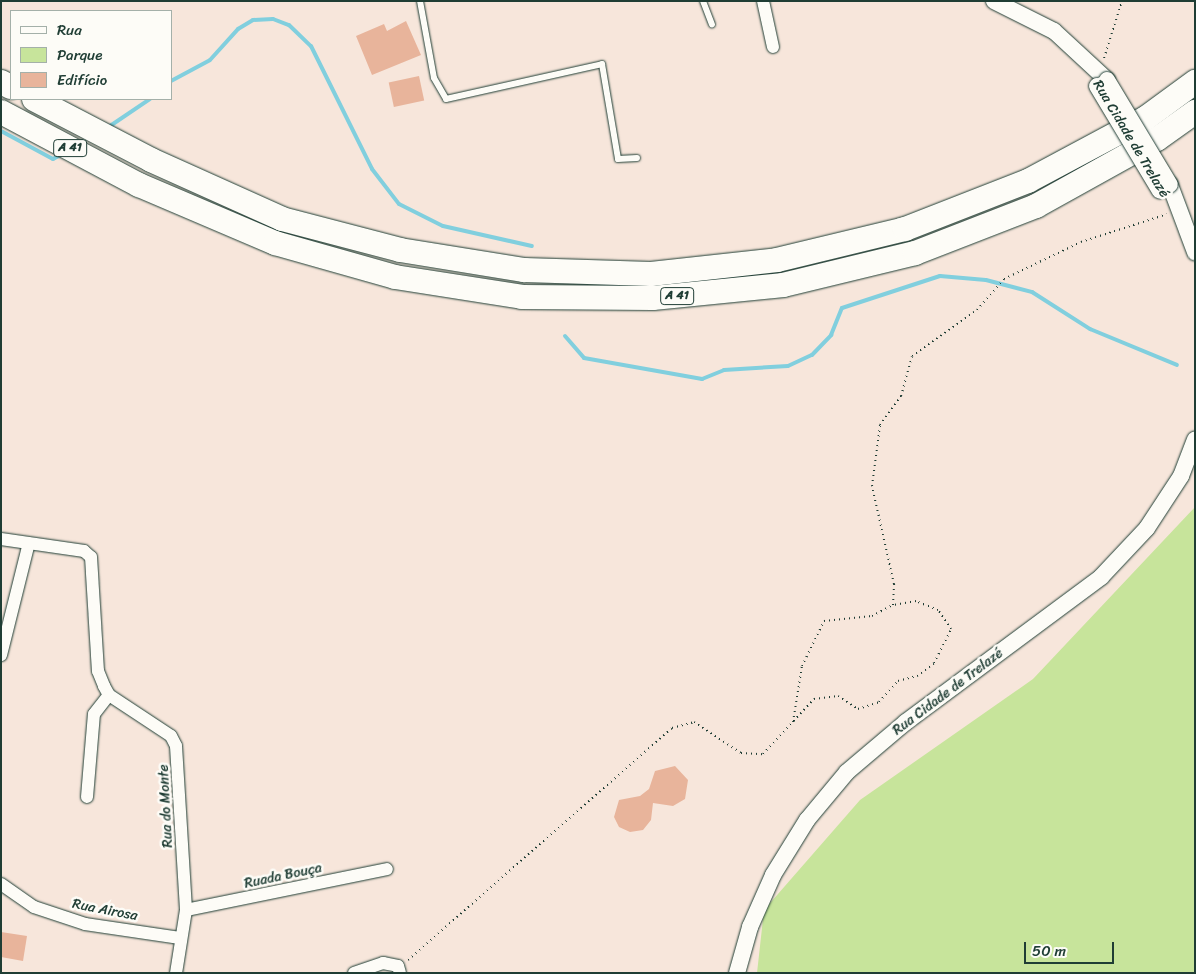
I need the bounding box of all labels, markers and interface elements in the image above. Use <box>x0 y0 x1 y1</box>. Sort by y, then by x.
legend <box>10 10 172 100</box>
text: Rua <box>57 17 82 43</box>
text: Parque <box>57 42 102 68</box>
text: Edifício <box>57 67 107 93</box>
street label: Rua Cidade de Trelazé <box>1089 77 1173 201</box>
road number: A 41 <box>52 138 88 158</box>
road number: A 41 <box>660 286 694 306</box>
street label: Rua Cidade de Trelazé <box>889 645 1007 739</box>
street label: Rua do Monte <box>155 764 177 848</box>
street label: Ruada Bouça <box>243 860 323 892</box>
street label: Rua Airosa <box>71 895 139 925</box>
scale bar <box>1026 932 1116 964</box>
text: 50 m <box>1032 938 1066 964</box>

